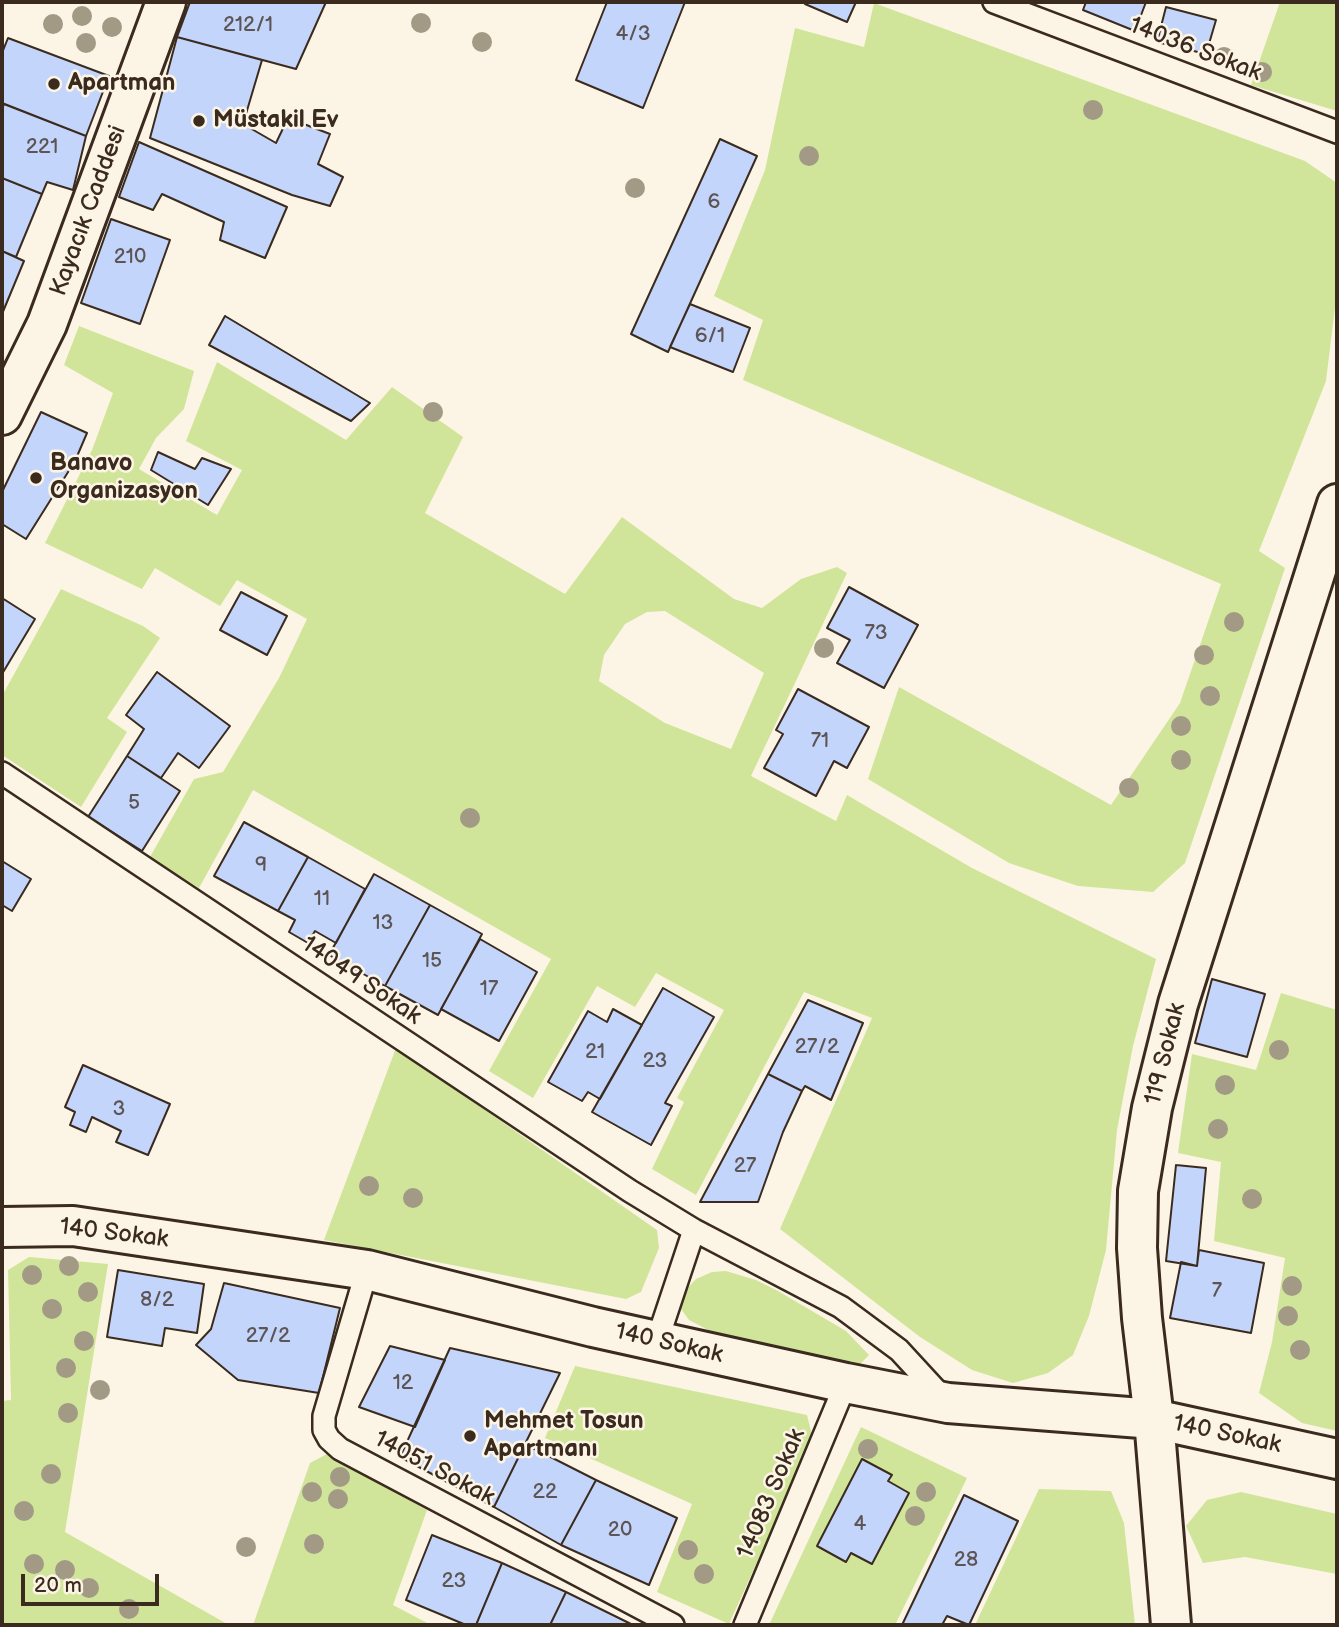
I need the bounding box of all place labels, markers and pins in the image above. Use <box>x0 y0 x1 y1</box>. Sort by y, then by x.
place label: Apartman <box>68 70 175 98</box>
marker: Apartman <box>46 76 62 92</box>
place label: Müstakil Ev <box>213 107 338 135</box>
marker: Müstakil Ev <box>191 113 207 129</box>
place label: Banavo Organizasyon <box>50 450 198 506</box>
marker: Banavo Organizasyon <box>28 470 44 486</box>
place label: Mehmet Tosun Apartmanı <box>484 1408 644 1464</box>
marker: Mehmet Tosun Apartmanı <box>462 1428 478 1444</box>

